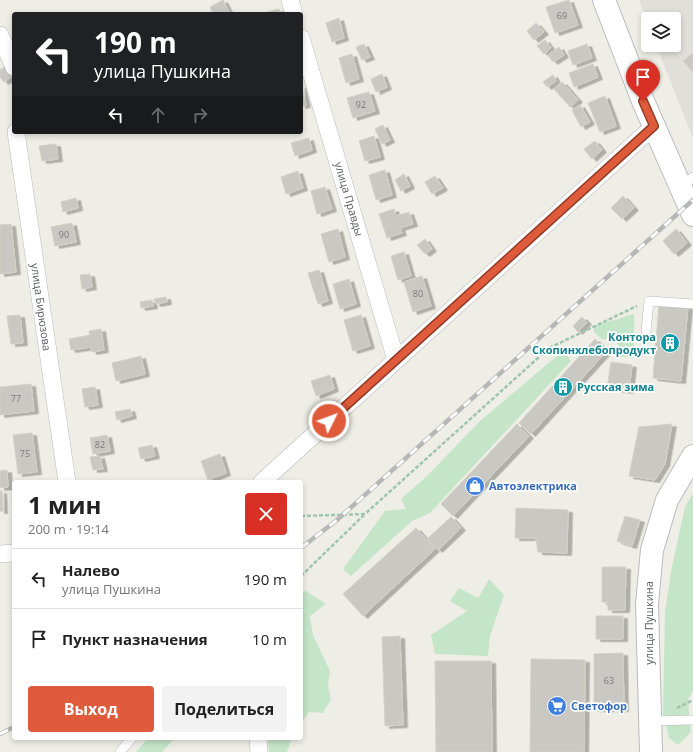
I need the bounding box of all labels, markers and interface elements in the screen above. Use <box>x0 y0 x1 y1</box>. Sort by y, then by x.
house number: 69 <box>557 9 567 22</box>
map controls <box>641 12 681 52</box>
button: layers <box>641 12 681 52</box>
text: 190 m <box>94 23 177 61</box>
icon: left <box>28 28 80 80</box>
text: улица Пушкина <box>94 59 231 83</box>
pin <box>626 60 660 101</box>
icon: arrive <box>632 66 654 88</box>
house number: 92 <box>356 98 366 111</box>
icon: left <box>105 104 127 126</box>
icon: ahead <box>147 104 169 126</box>
icon: right <box>189 104 211 126</box>
street label: улица Правды <box>332 160 367 238</box>
house number: 90 <box>59 228 69 241</box>
street label: улица Бирюзова <box>28 262 55 352</box>
house number: 80 <box>413 287 423 300</box>
place label: Контора Скопинхлебопродукт <box>532 329 656 357</box>
building icon: Контора Скопинхлебопродукт <box>659 332 681 354</box>
building icon: Русская зима <box>552 376 574 398</box>
place label: Русская зима <box>577 379 654 394</box>
house number: 77 <box>11 392 21 405</box>
position arrow <box>308 400 350 442</box>
house number: 82 <box>95 438 105 451</box>
house number: 75 <box>20 447 30 460</box>
shop icon: Автоэлектрика <box>464 475 486 497</box>
place label: Автоэлектрика <box>489 478 577 493</box>
text: 1 мин <box>28 488 101 521</box>
button: close <box>245 493 287 535</box>
text: 200 m · 19:14 <box>28 520 109 538</box>
text: Налево <box>62 560 120 580</box>
icon: left <box>28 568 50 590</box>
text: 190 m <box>243 569 287 589</box>
text: улица Пушкина <box>62 580 161 598</box>
street label: улица Пушкина <box>641 581 656 665</box>
icon: arrive <box>28 628 50 650</box>
text: Пункт назначения <box>62 629 208 649</box>
text: 10 m <box>252 629 287 649</box>
house number: 63 <box>604 674 614 687</box>
button: Выход <box>28 686 154 732</box>
button: Поделиться <box>162 686 287 732</box>
supermarket icon: Светофор <box>546 695 568 717</box>
place label: Светофор <box>571 698 627 713</box>

